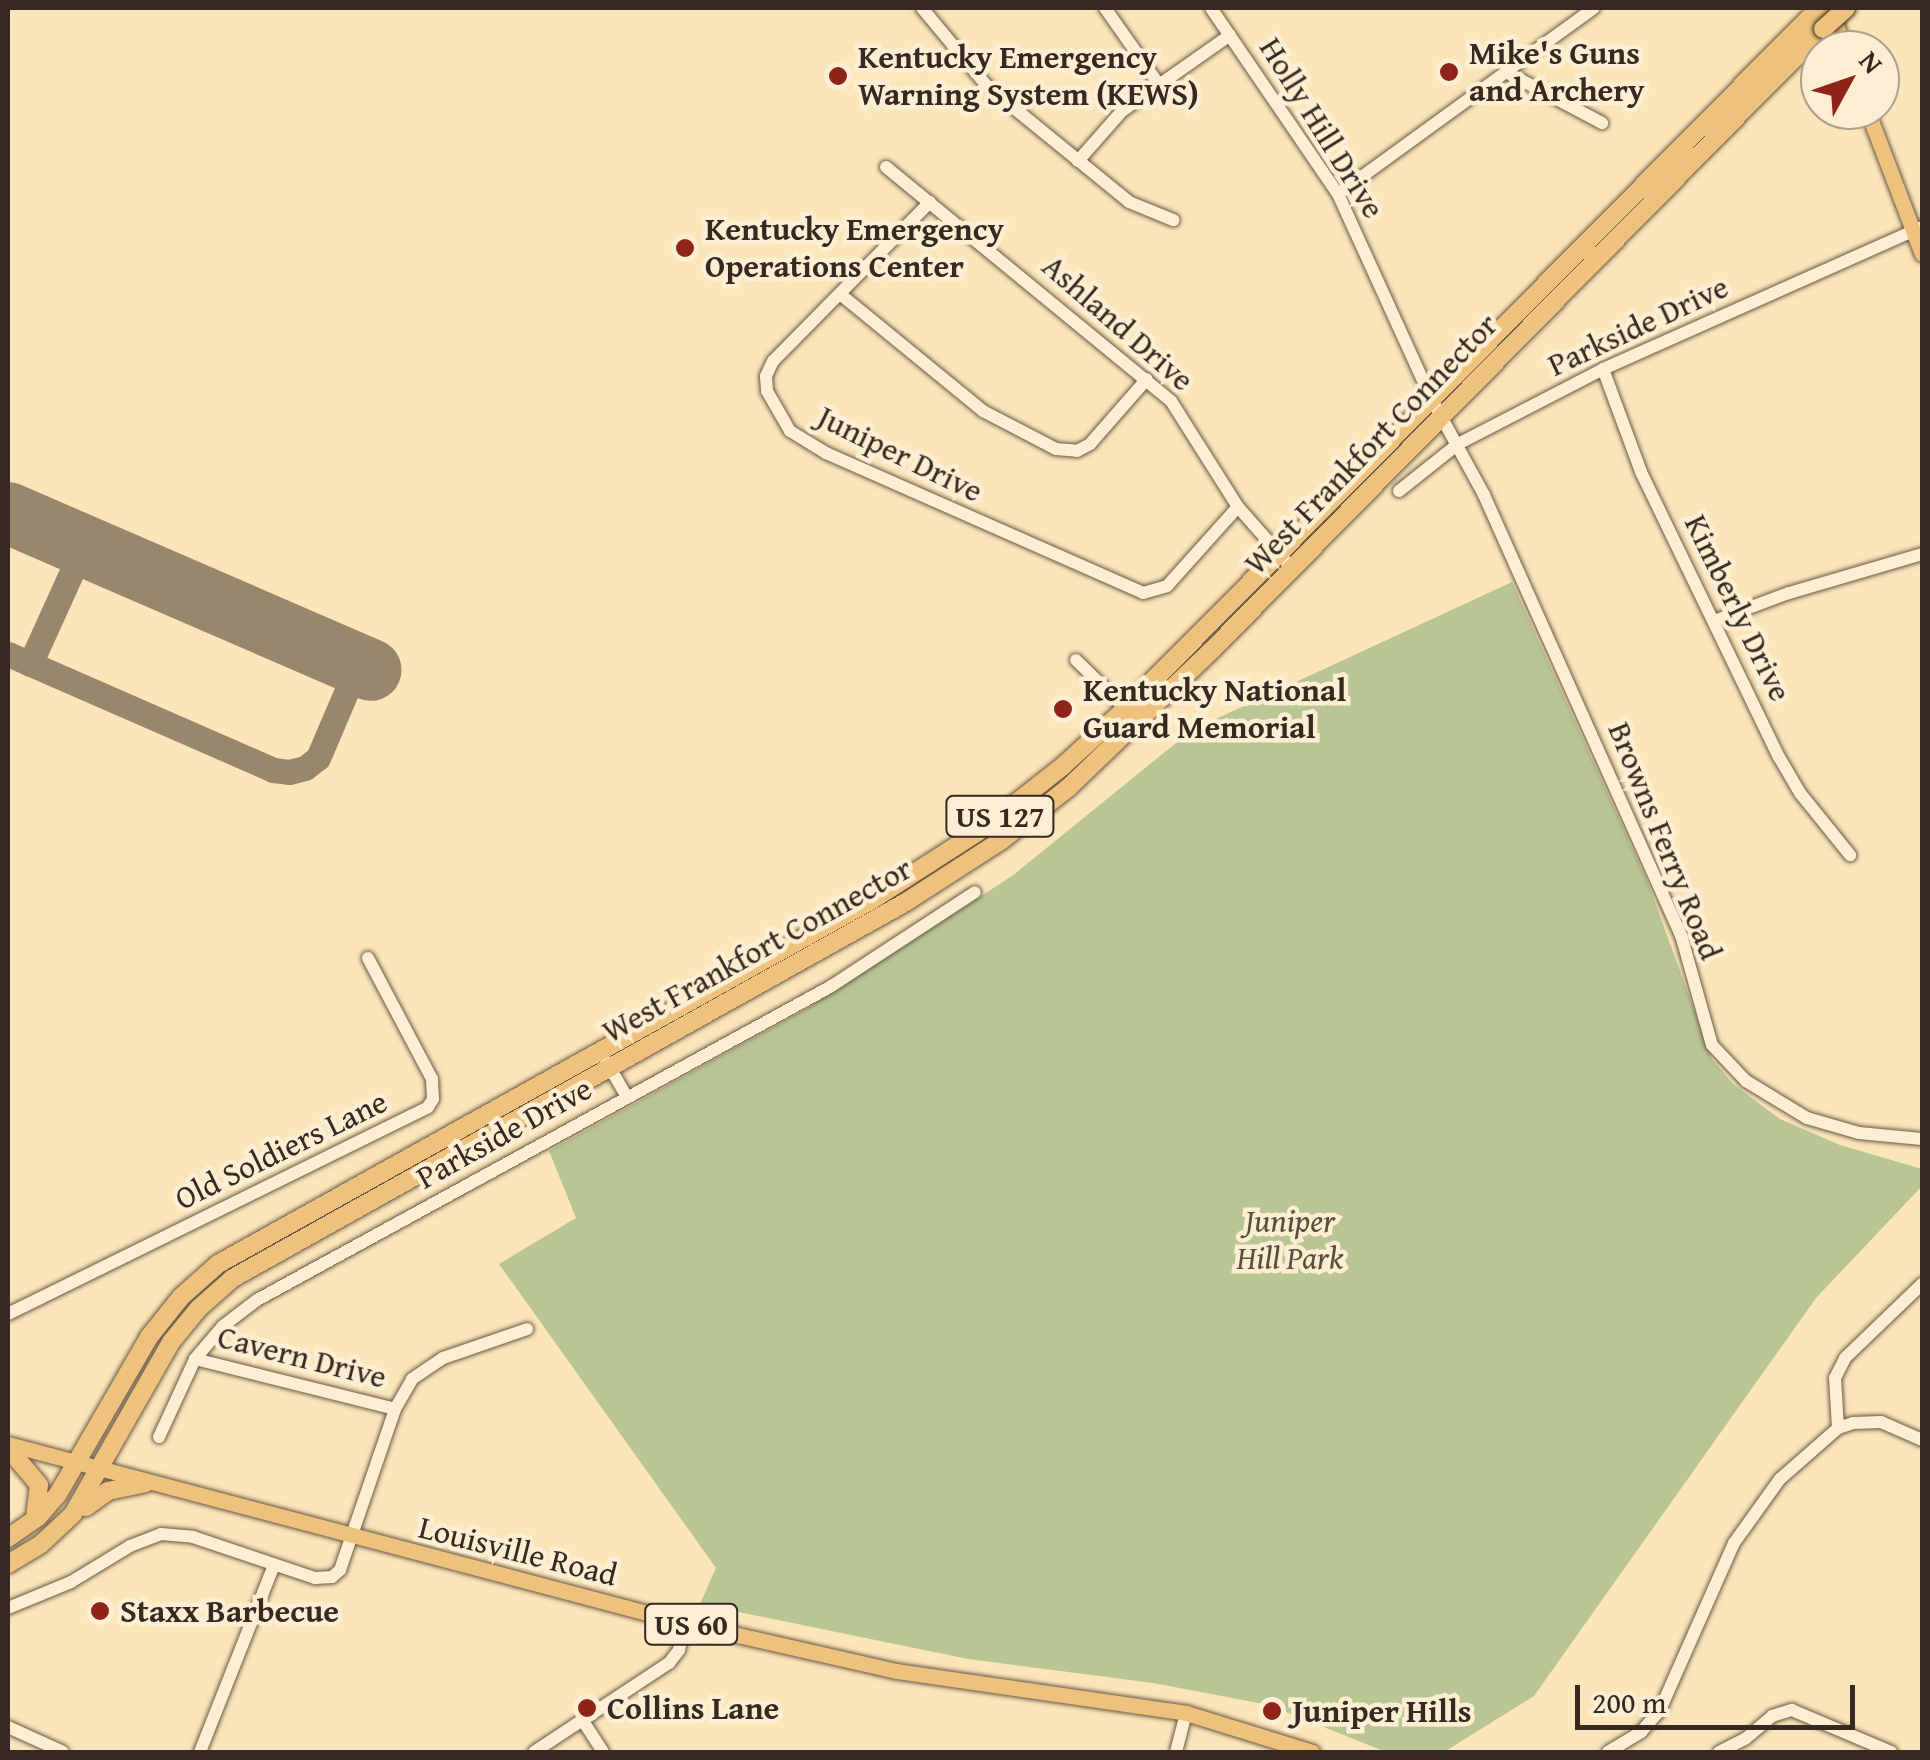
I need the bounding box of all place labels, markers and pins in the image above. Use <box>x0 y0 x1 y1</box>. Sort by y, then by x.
place label: Mike's Guns and Archery <box>1469 35 1644 110</box>
place label: Kentucky Emergency Warning System (KEWS) <box>858 39 1199 114</box>
marker: Mike's Guns and Archery <box>1438 61 1460 83</box>
marker: Kentucky Emergency Warning System (KEWS) <box>827 65 849 87</box>
place label: Kentucky Emergency Operations Center <box>705 211 1004 286</box>
marker: Kentucky Emergency Operations Center <box>674 237 696 259</box>
place label: Kentucky National Guard Memorial <box>1083 672 1346 747</box>
marker: Kentucky National Guard Memorial <box>1052 698 1074 720</box>
place label: Staxx Barbecue <box>120 1592 339 1630</box>
marker: Staxx Barbecue <box>89 1600 111 1622</box>
place label: Collins Lane <box>607 1689 779 1727</box>
place label: Juniper Hills <box>1292 1692 1472 1730</box>
marker: Collins Lane <box>576 1697 598 1719</box>
marker: Juniper Hills <box>1261 1700 1283 1722</box>

